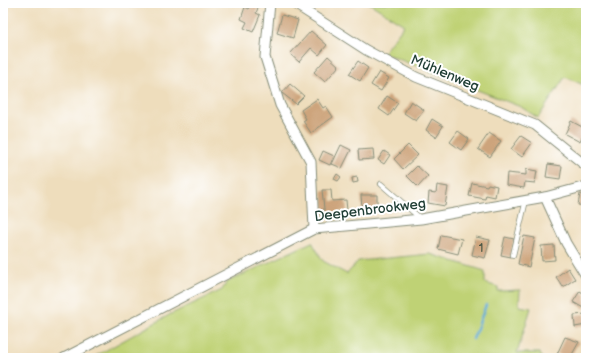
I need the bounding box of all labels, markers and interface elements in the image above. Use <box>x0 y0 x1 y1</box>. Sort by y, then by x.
street label: Mühlenweg <box>408 51 482 95</box>
street label: Deepenbrookweg <box>313 195 427 225</box>
house number: 1 <box>479 241 483 256</box>

